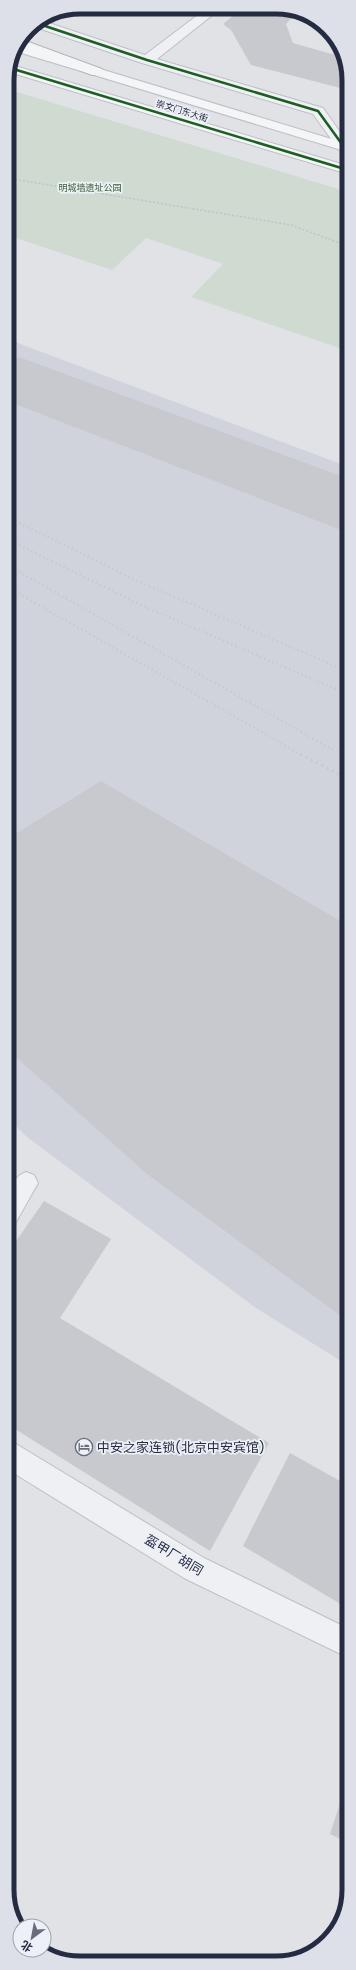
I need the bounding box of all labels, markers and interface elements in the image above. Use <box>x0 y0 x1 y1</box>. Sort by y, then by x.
street label: 崇文门东大街 <box>154 97 210 125</box>
park label: 明城墙遗址公园 <box>58 182 122 194</box>
hotel icon: 中安之家连锁(北京中安宾馆) <box>74 1437 94 1457</box>
place label: 中安之家连锁(北京中安宾馆) <box>97 1438 265 1457</box>
street label: 盔甲厂胡同 <box>141 1530 207 1580</box>
north arrow <box>12 1918 52 1958</box>
text: 北 <box>18 1937 36 1956</box>

